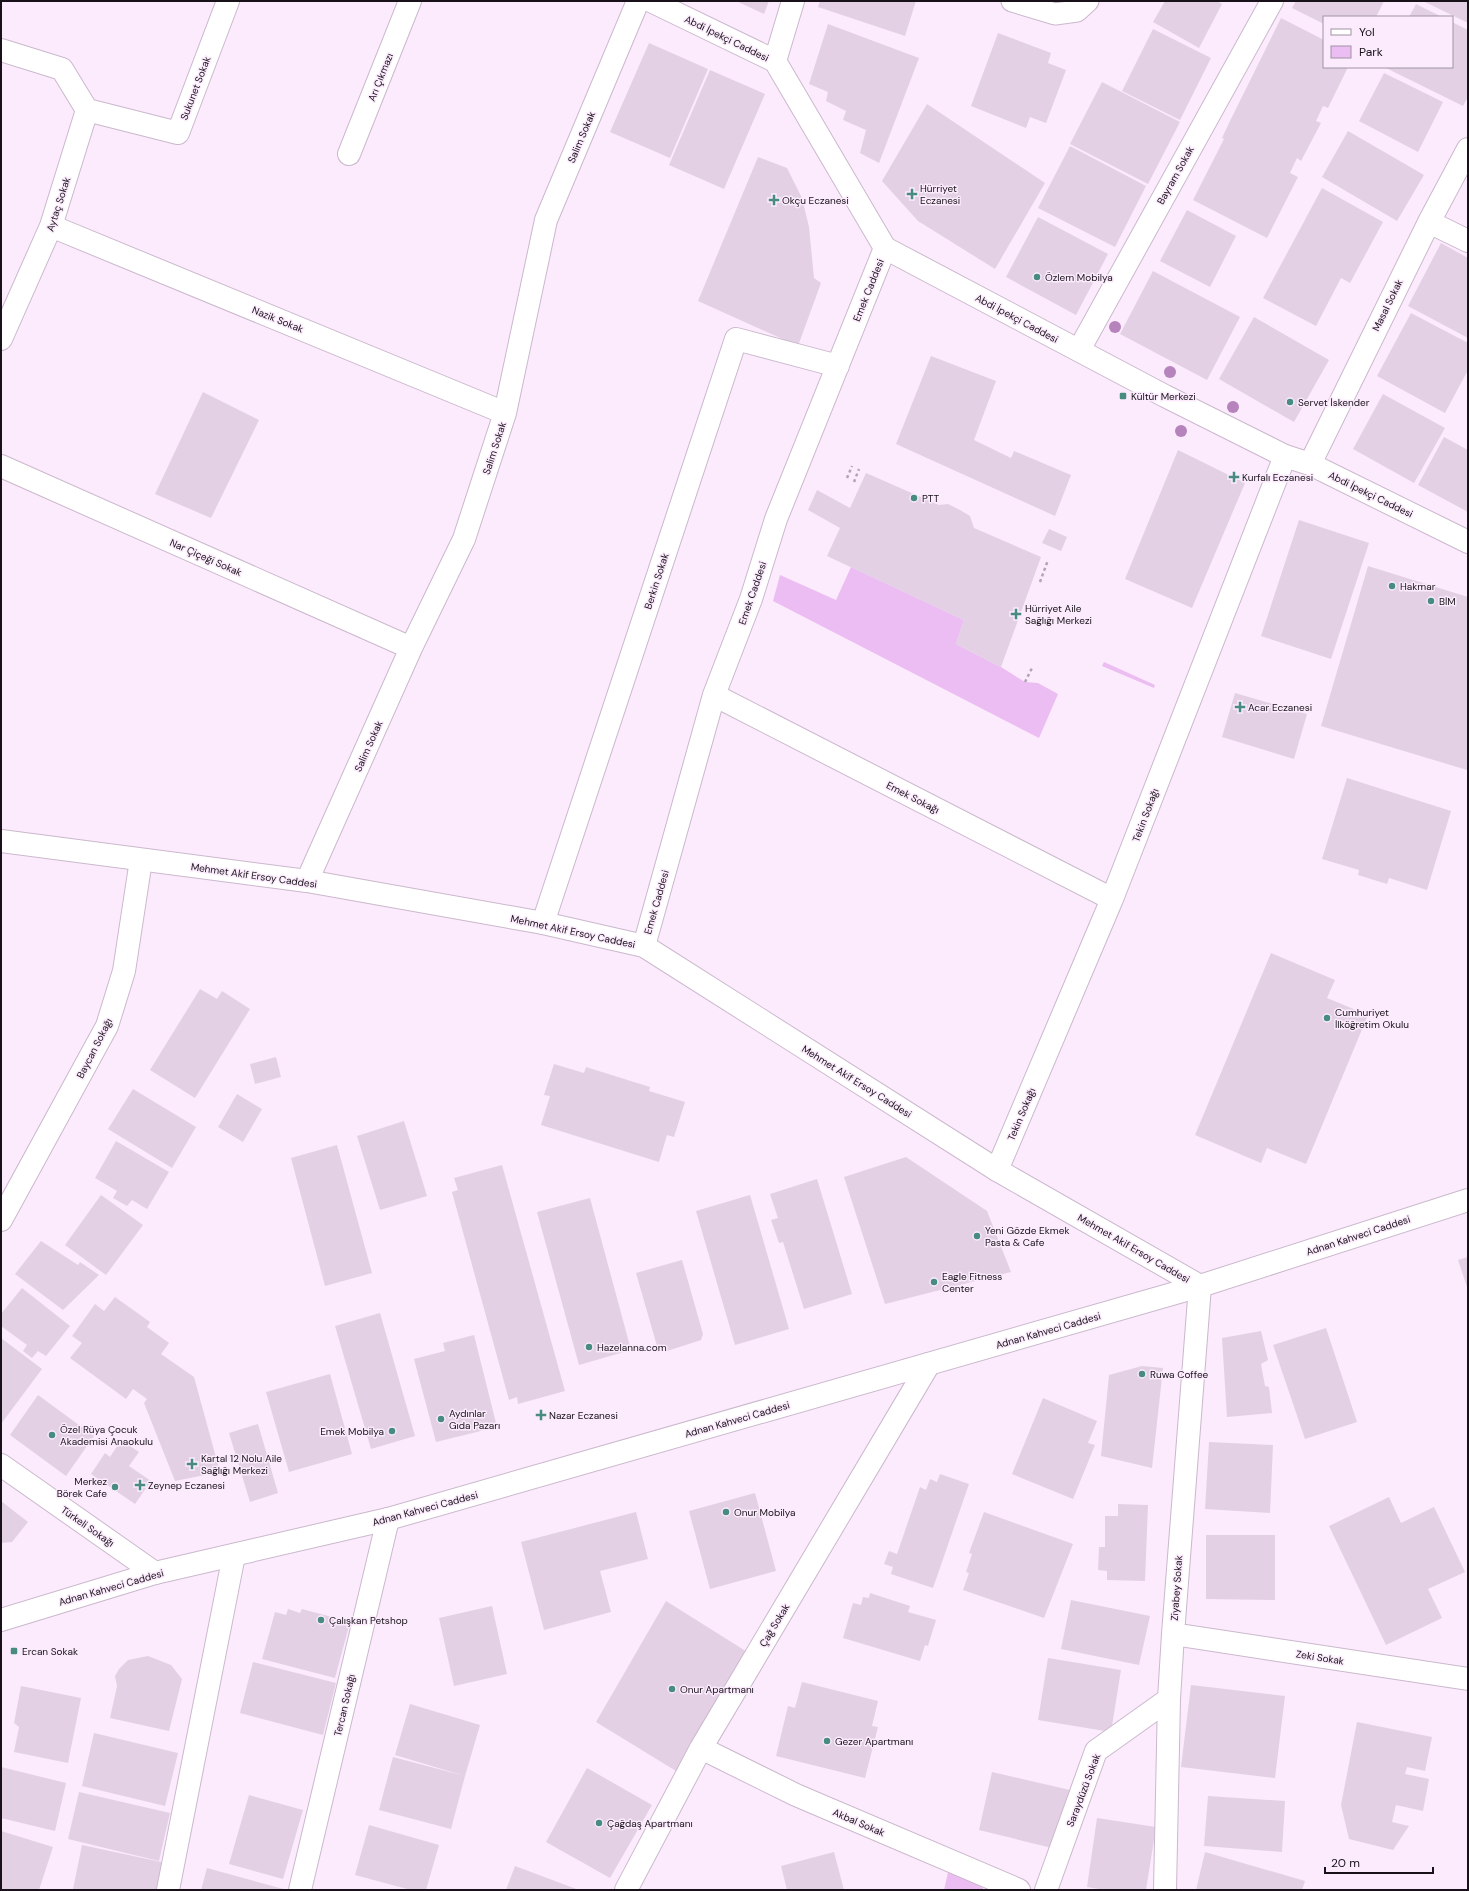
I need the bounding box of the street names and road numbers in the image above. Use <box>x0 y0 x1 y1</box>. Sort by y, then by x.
street label: Abdi İpekçi Caddesi <box>682 12 771 65</box>
street label: Arı Çıkmazı <box>365 51 396 103</box>
street label: Sukunet Sokak <box>177 54 214 122</box>
street label: Salim Sokak <box>565 109 598 165</box>
street label: Bayram Sokak <box>1154 144 1197 207</box>
street label: Aytaç Sokak <box>44 175 73 233</box>
street label: Emek Caddesi <box>850 257 887 323</box>
street label: Masal Sokak <box>1369 277 1406 333</box>
street label: Abdi İpekçi Caddesi <box>973 291 1061 346</box>
street label: Nazik Sokak <box>250 303 305 336</box>
street label: Salim Sokak <box>480 420 509 476</box>
street label: Abdi İpekçi Caddesi <box>1326 468 1415 521</box>
street label: Nar Çiçeği Sokak <box>168 536 244 579</box>
street label: Berkin Sokak <box>641 551 672 611</box>
street label: Emek Caddesi <box>736 560 769 627</box>
street label: Salim Sokak <box>351 719 386 774</box>
street label: Emek Sokağı <box>884 779 942 816</box>
street label: Tekin Sokağı <box>1129 787 1162 844</box>
street label: Mehmet Akif Ersoy Caddesi <box>190 860 318 891</box>
street label: Emek Caddesi <box>641 869 672 936</box>
street label: Mehmet Akif Ersoy Caddesi <box>509 912 637 951</box>
street label: Baycan Sokağı <box>74 1016 115 1081</box>
street label: Mehmet Akif Ersoy Caddesi <box>799 1042 914 1121</box>
street label: Tekin Sokağı <box>1004 1086 1038 1143</box>
street label: Mehmet Akif Ersoy Caddesi <box>1075 1211 1192 1286</box>
street label: Adnan Kahveci Caddesi <box>1304 1213 1412 1258</box>
street label: Adnan Kahveci Caddesi <box>994 1309 1102 1352</box>
street label: Adnan Kahveci Caddesi <box>683 1398 791 1441</box>
street label: Adnan Kahveci Caddesi <box>371 1488 479 1529</box>
street label: Türkeli Sokağı <box>59 1503 117 1550</box>
street label: Ziyabey Sokak <box>1168 1555 1185 1621</box>
street label: Adnan Kahveci Caddesi <box>57 1566 165 1609</box>
street label: Çağ Sokak <box>756 1601 792 1649</box>
street label: Zeki Sokak <box>1295 1647 1345 1668</box>
street label: Tercan Sokağı <box>331 1673 358 1737</box>
street label: Saraydüzü Sokak <box>1064 1752 1103 1829</box>
street label: Akbal Sokak <box>831 1806 887 1839</box>

